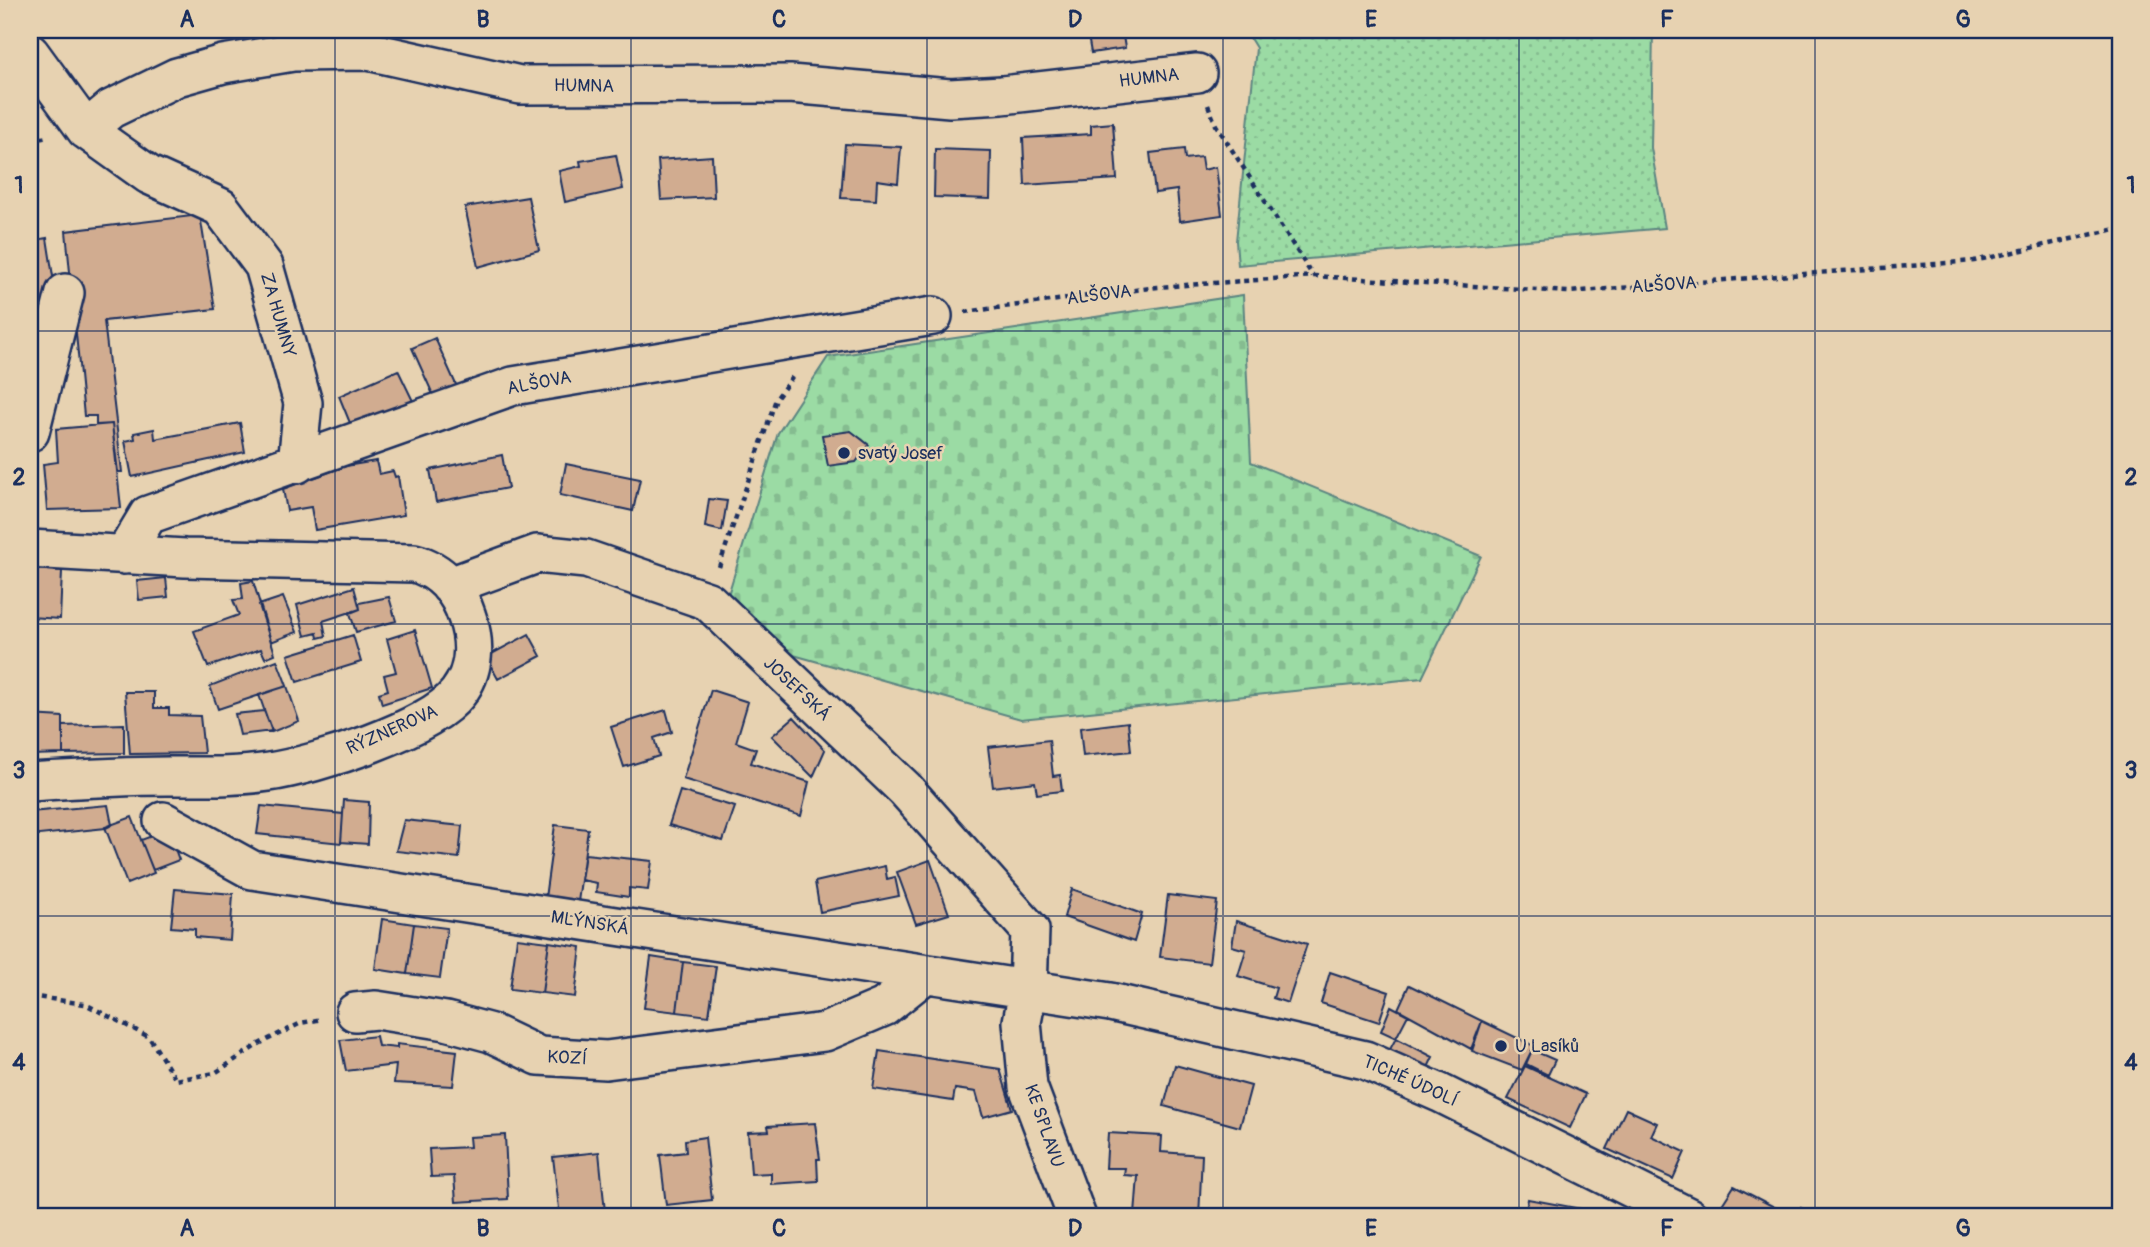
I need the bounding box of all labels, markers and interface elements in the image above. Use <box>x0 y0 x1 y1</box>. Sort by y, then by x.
text: A <box>180 5 195 34</box>
text: B <box>476 5 490 34</box>
text: C <box>772 5 786 34</box>
text: D <box>1068 5 1082 34</box>
text: E <box>1365 5 1377 34</box>
text: F <box>1660 5 1674 34</box>
text: G <box>1955 5 1971 34</box>
street label: HUMNA <box>1118 63 1181 93</box>
street label: HUMNA <box>554 74 615 98</box>
text: 1 <box>15 171 24 200</box>
text: 1 <box>2127 171 2136 200</box>
street label: ZA HUMNY <box>255 270 301 360</box>
street label: ALŠOVA <box>1631 270 1698 299</box>
street label: ALŠOVA <box>1065 279 1133 310</box>
street label: ALŠOVA <box>505 364 573 400</box>
place label: svatý Josef <box>858 442 944 465</box>
marker: svatý Josef <box>836 445 852 461</box>
text: 2 <box>13 463 26 492</box>
text: 2 <box>2125 463 2138 492</box>
street label: JOSEFSKÁ <box>758 652 836 726</box>
street label: RÝZNEROVA <box>343 700 441 760</box>
text: 3 <box>13 756 25 785</box>
text: 3 <box>2125 756 2137 785</box>
street label: MLÝNSKÁ <box>549 905 631 941</box>
place label: U Lasíků <box>1515 1035 1579 1058</box>
marker: U Lasíků <box>1493 1038 1509 1054</box>
street label: KOZÍ <box>547 1045 587 1071</box>
text: 4 <box>12 1048 26 1077</box>
text: 4 <box>2124 1048 2138 1077</box>
street label: TICHÉ ÚDOLÍ <box>1359 1050 1461 1112</box>
street label: KE SPLAVU <box>1019 1081 1069 1171</box>
text: A <box>180 1214 195 1243</box>
text: B <box>476 1214 490 1243</box>
text: C <box>772 1214 786 1243</box>
text: D <box>1068 1214 1082 1243</box>
text: E <box>1365 1214 1377 1243</box>
text: F <box>1660 1214 1674 1243</box>
text: G <box>1955 1214 1971 1243</box>

